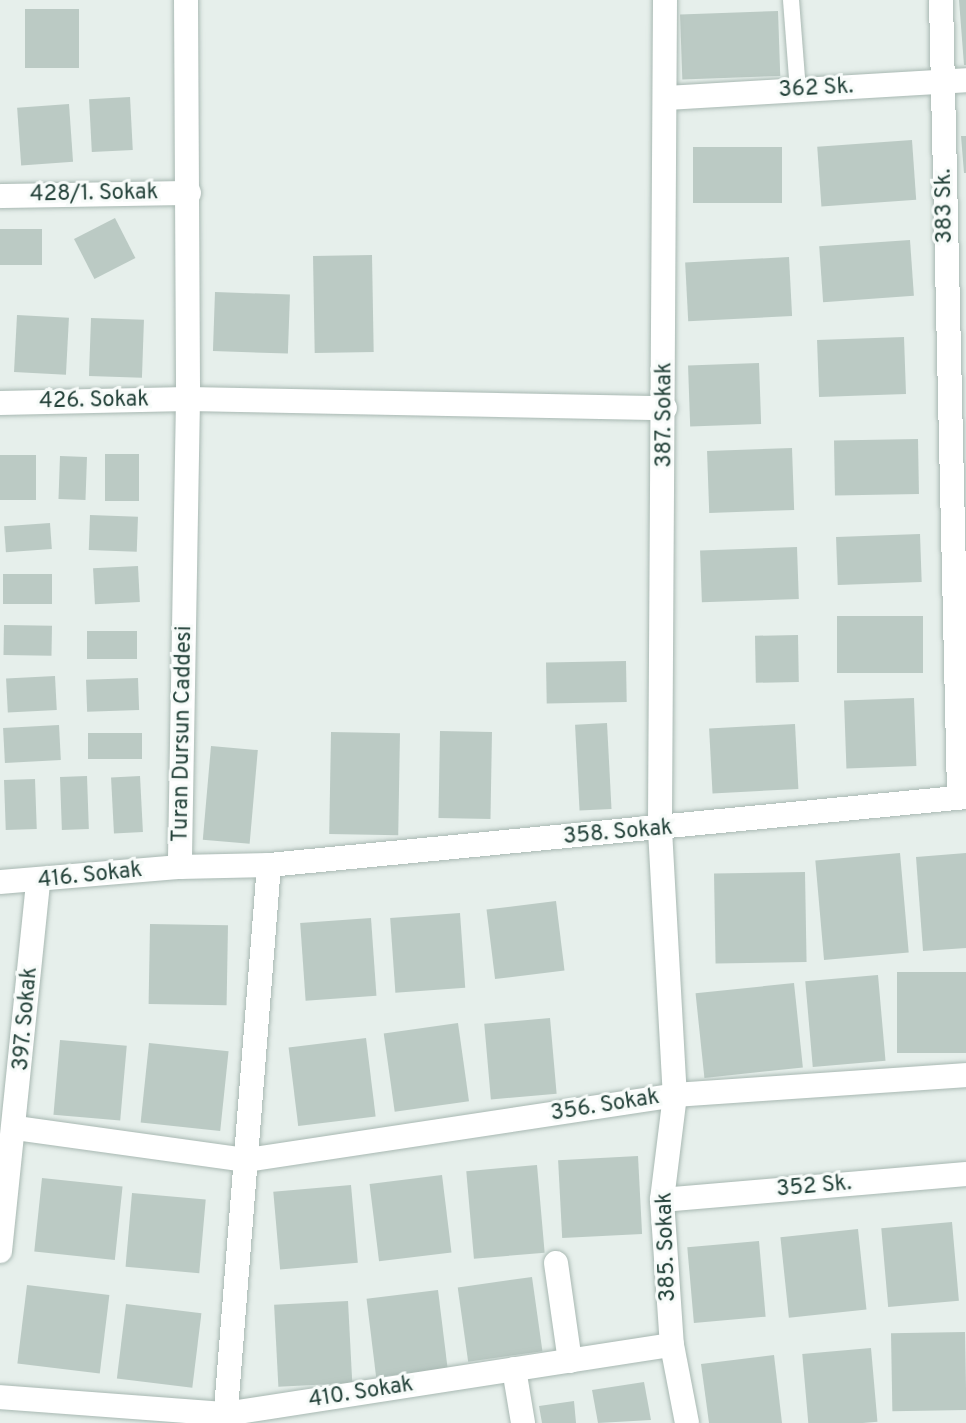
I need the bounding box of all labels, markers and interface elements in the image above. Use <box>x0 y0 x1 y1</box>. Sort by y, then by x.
street label: 362 Sk. <box>778 74 854 104</box>
street label: 383 Sk. <box>931 168 959 244</box>
street label: 428/1. Sokak <box>30 180 158 208</box>
street label: 387. Sokak <box>652 362 678 468</box>
street label: 426. Sokak <box>39 387 149 415</box>
street label: Turan Dursun Caddesi <box>168 626 198 842</box>
street label: 358. Sokak <box>562 815 674 851</box>
street label: 416. Sokak <box>37 857 143 895</box>
street label: 397. Sokak <box>8 966 44 1072</box>
street label: 356. Sokak <box>549 1084 661 1128</box>
street label: 352 Sk. <box>775 1171 853 1203</box>
street label: 385. Sokak <box>652 1192 682 1302</box>
street label: 410. Sokak <box>307 1372 415 1414</box>

